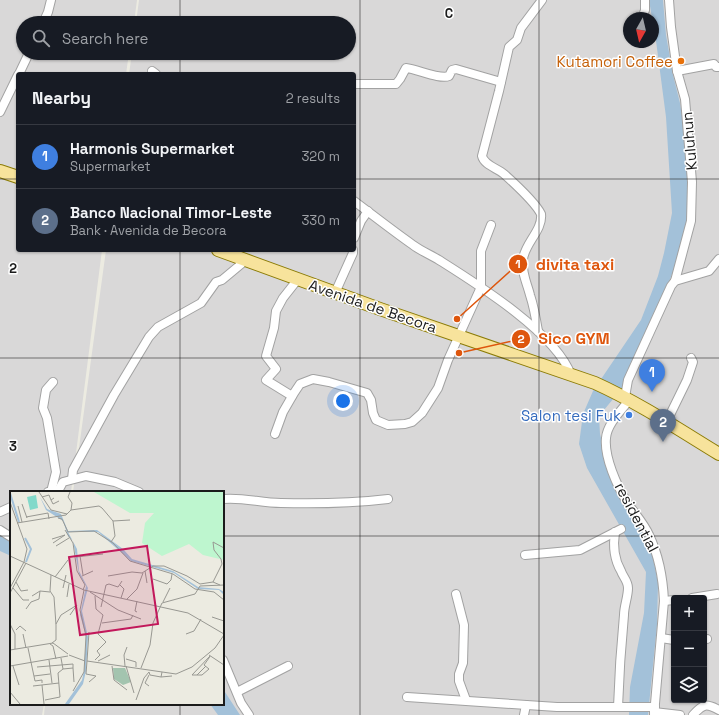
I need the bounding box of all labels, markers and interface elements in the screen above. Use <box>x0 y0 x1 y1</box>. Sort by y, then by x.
text: C <box>445 5 453 22</box>
north arrow <box>623 12 659 48</box>
search box <box>16 16 356 60</box>
icon: search <box>30 27 52 49</box>
text: Search here <box>62 29 148 48</box>
place label: Kutamori Coffee <box>557 52 673 71</box>
marker: Kutamori Coffee <box>676 56 686 66</box>
text: Nearby <box>32 87 91 109</box>
text: 2 results <box>286 90 340 107</box>
street label: Kuluhun <box>677 111 701 171</box>
text: Harmonis Supermarket <box>70 139 235 158</box>
text: 1 <box>42 148 48 165</box>
text: 320 m <box>301 148 340 165</box>
text: Supermarket <box>70 158 151 175</box>
text: Banco Nacional Timor-Leste <box>70 203 272 222</box>
text: 2 <box>41 212 49 229</box>
text: 330 m <box>301 212 340 229</box>
text: Bank · Avenida de Becora <box>70 222 226 239</box>
callout: divita taxi <box>508 250 622 278</box>
text: divita taxi <box>536 254 614 275</box>
text: 1 <box>515 256 521 272</box>
text: 2 <box>9 260 17 277</box>
street label: Avenida de Becora <box>306 275 440 337</box>
callout: Sico GYM <box>511 325 618 353</box>
text: Sico GYM <box>538 328 610 349</box>
text: 2 <box>517 331 525 347</box>
pin: 1 <box>639 359 665 392</box>
your location <box>333 391 353 411</box>
place label: Salon tesi Fuk <box>521 406 621 425</box>
pin: 2 <box>650 409 676 442</box>
marker: Salon tesi Fuk <box>624 410 634 420</box>
text: 3 <box>9 438 17 455</box>
street label: residential <box>611 479 663 555</box>
inset map <box>10 491 224 705</box>
map controls <box>671 595 707 703</box>
button: + <box>671 595 707 631</box>
button: − <box>671 631 707 667</box>
button: layers <box>671 667 707 703</box>

